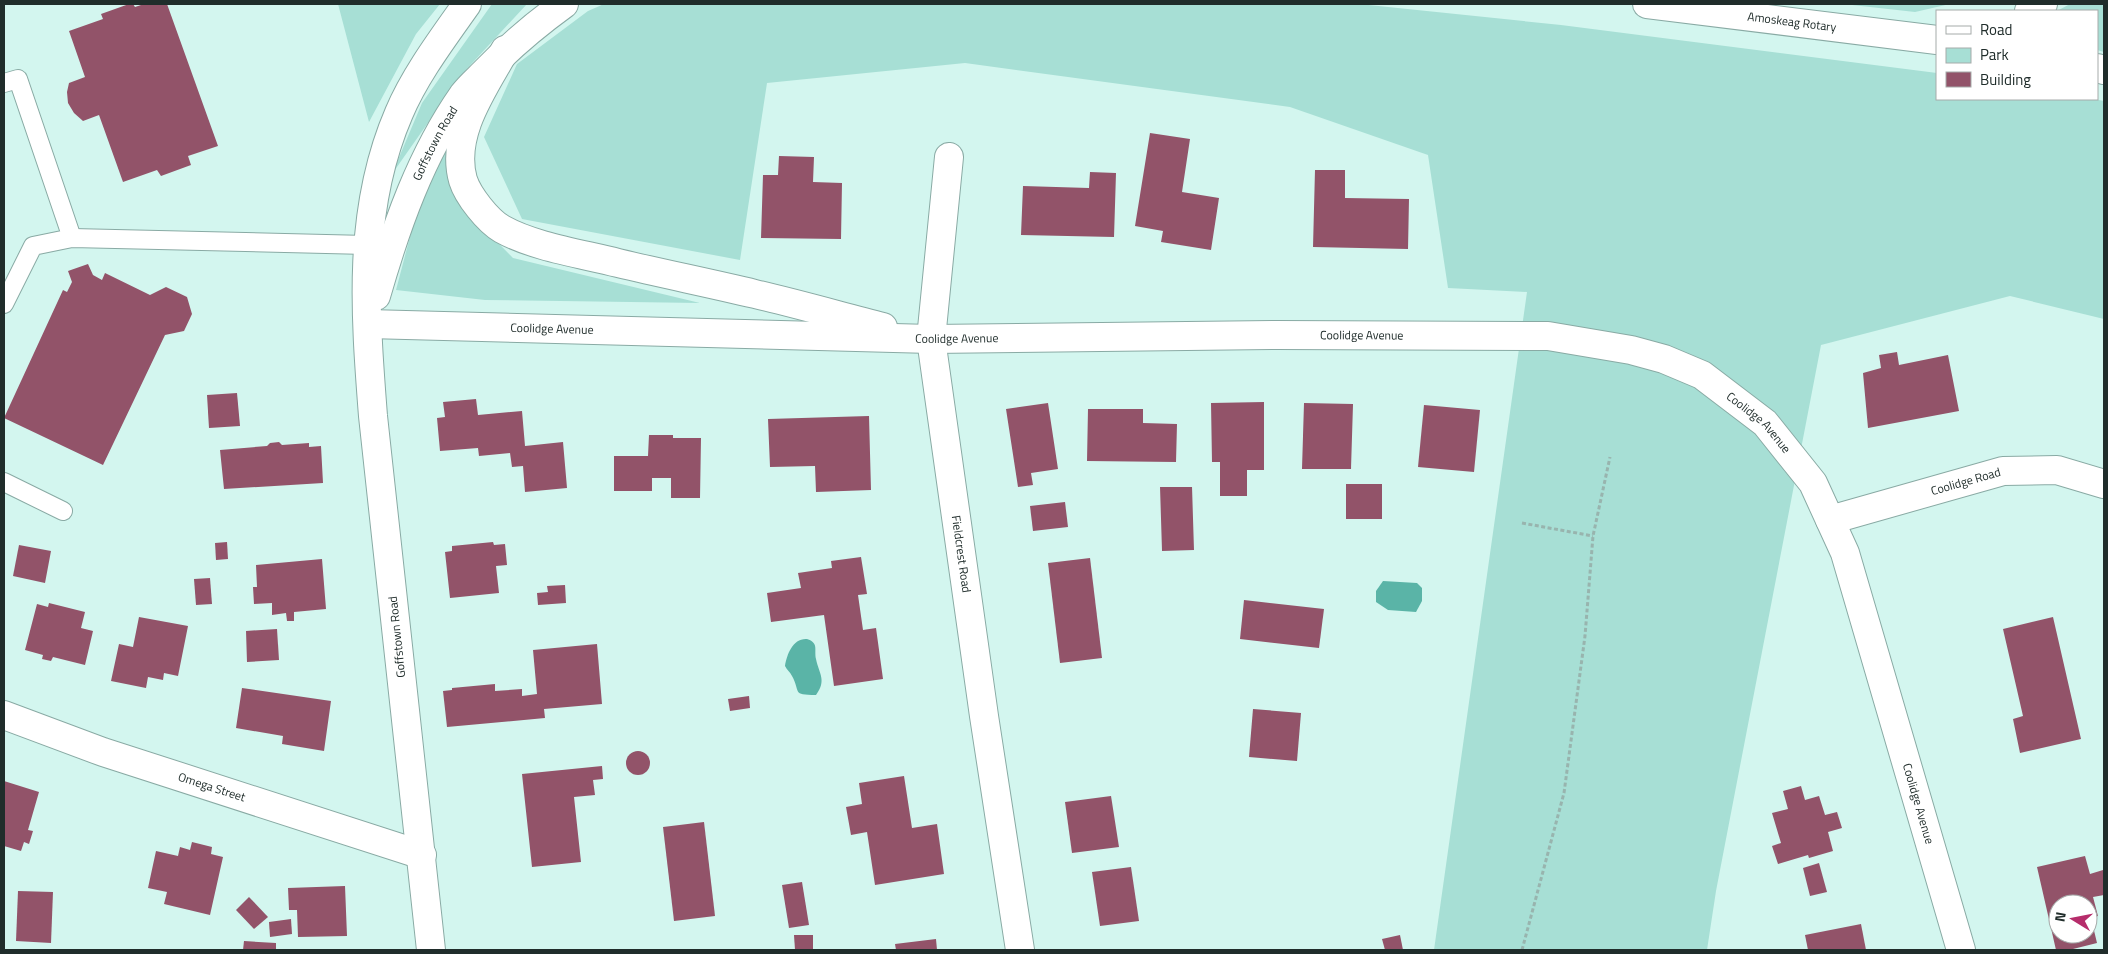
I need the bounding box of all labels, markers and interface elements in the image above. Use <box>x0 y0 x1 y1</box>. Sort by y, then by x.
street label: Amoskeag Rotary <box>1746 7 1838 36</box>
legend <box>1936 10 2098 100</box>
text: Road <box>1980 18 2012 41</box>
text: Park <box>1980 43 2009 66</box>
text: Building <box>1980 68 2031 91</box>
street label: Goffstown Road <box>407 102 462 184</box>
street label: Coolidge Avenue <box>510 318 594 339</box>
street label: Coolidge Avenue <box>1320 325 1403 344</box>
street label: Coolidge Avenue <box>915 328 999 348</box>
street label: Coolidge Avenue <box>1722 387 1796 457</box>
street label: Coolidge Road <box>1928 462 2003 500</box>
street label: Fieldcrest Road <box>947 514 977 594</box>
street label: Goffstown Road <box>383 595 410 679</box>
street label: Coolidge Avenue <box>1898 761 1940 846</box>
street label: Omega Street <box>176 767 249 807</box>
north arrow <box>2048 894 2098 944</box>
text: N <box>2049 910 2071 923</box>

